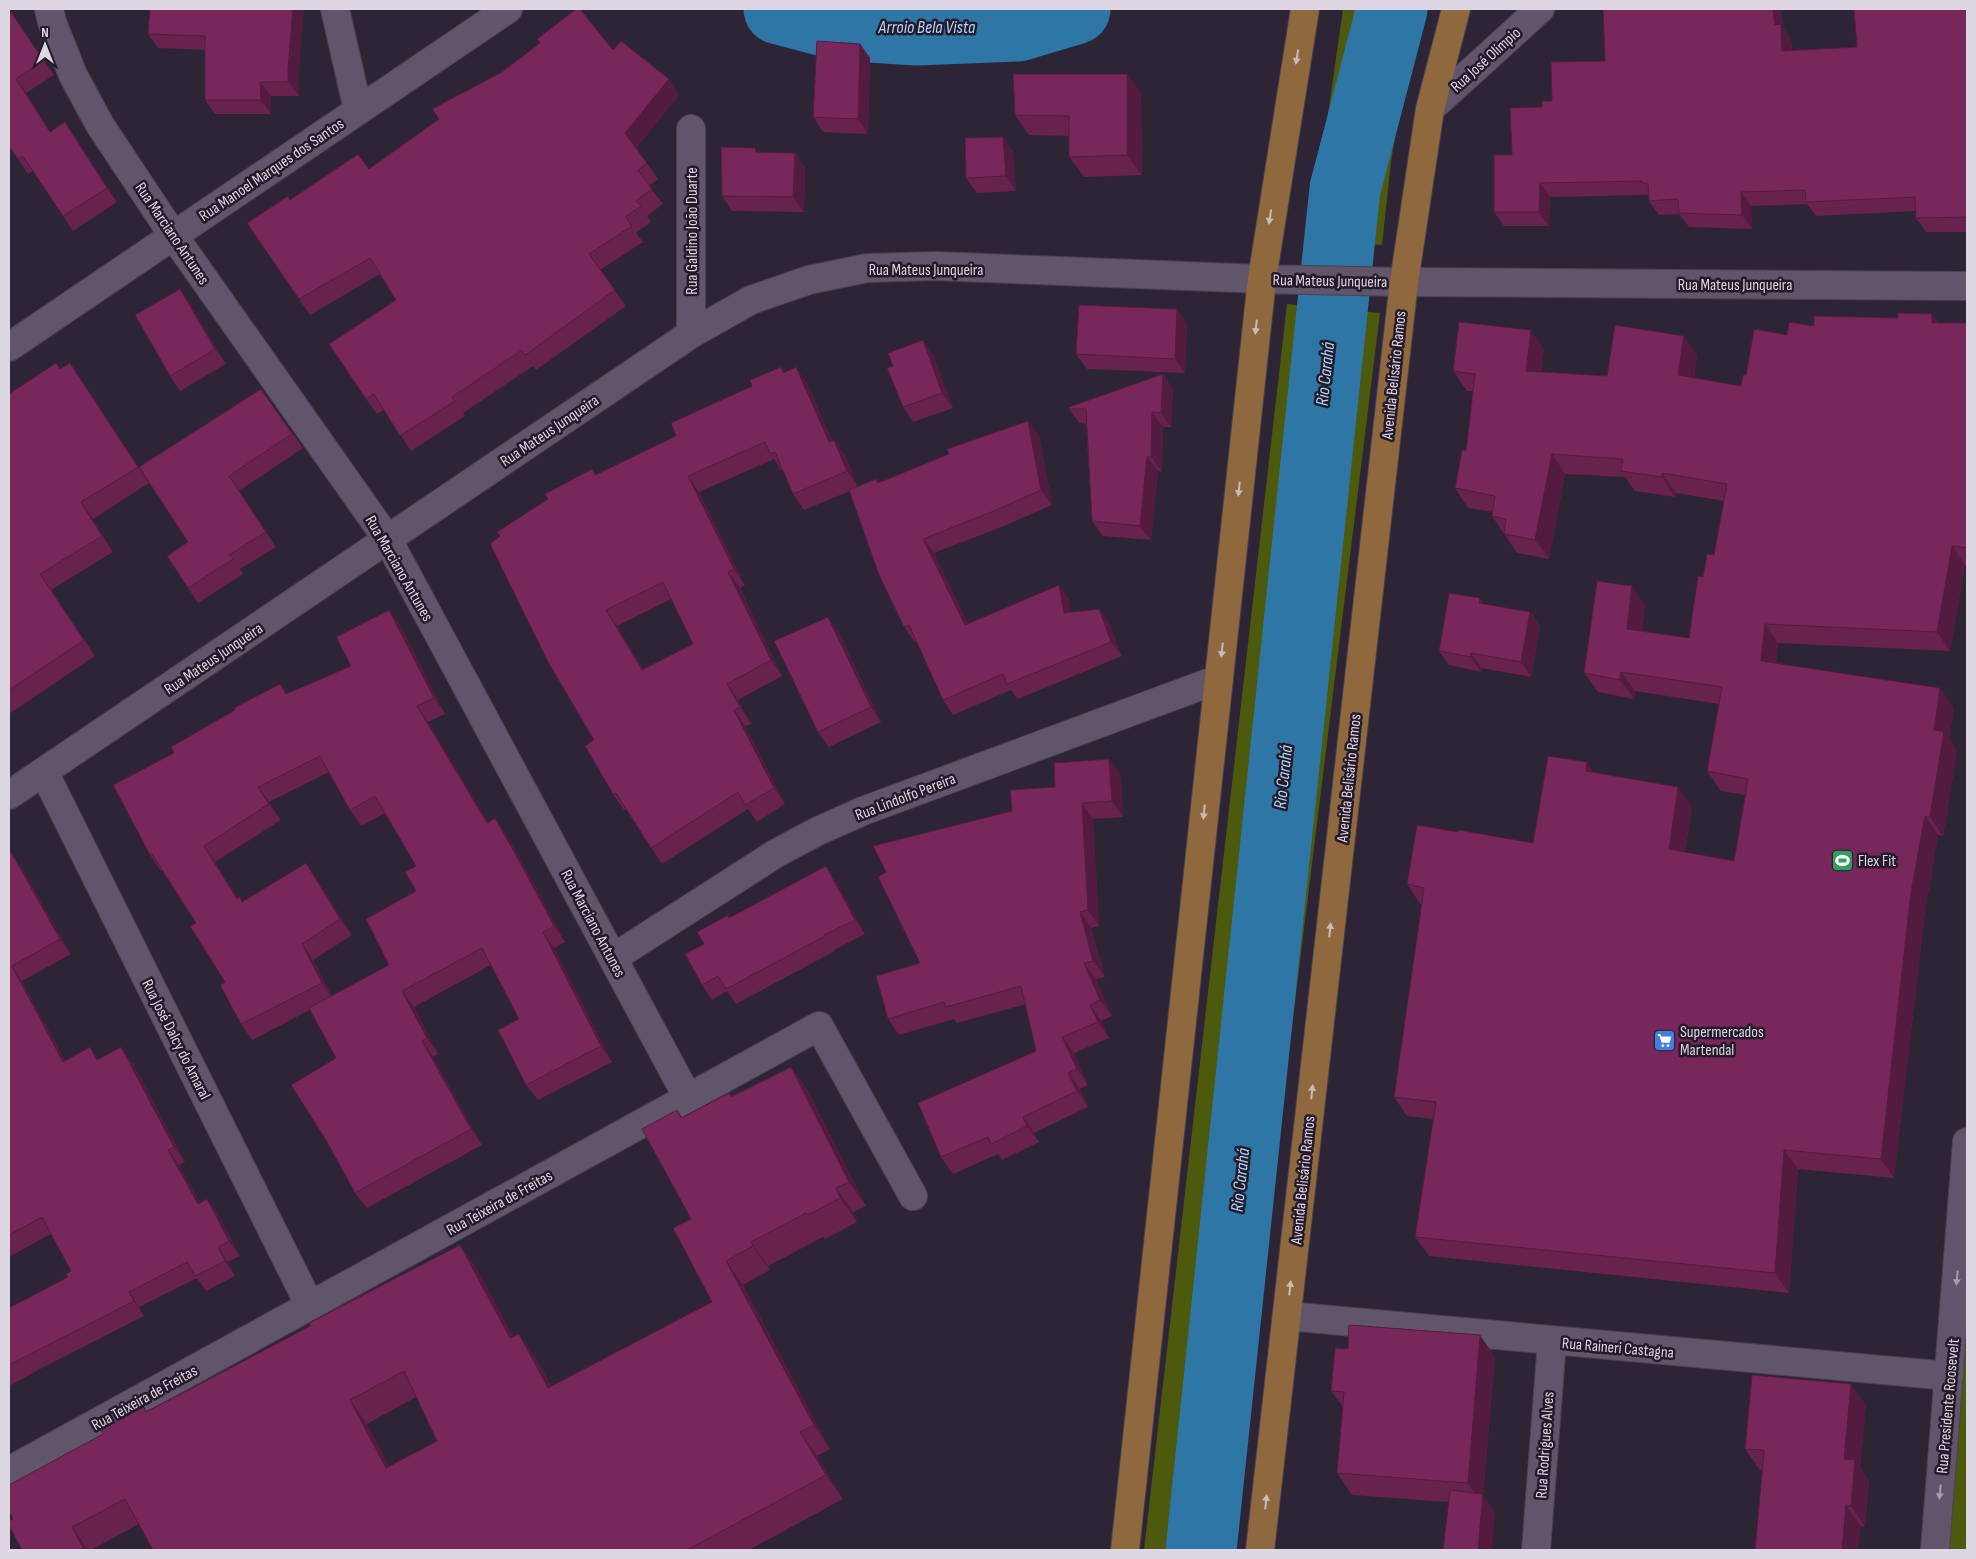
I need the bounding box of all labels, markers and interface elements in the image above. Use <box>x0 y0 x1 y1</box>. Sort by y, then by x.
water label: Arroio Bela Vista <box>878 17 976 38</box>
north arrow <box>20 20 70 70</box>
text: N <box>41 24 49 41</box>
street label: Rua José Olímpio <box>1447 24 1525 97</box>
one-way arrow <box>1292 49 1300 65</box>
street label: Rua Manoel Marques dos Santos <box>196 115 348 226</box>
street label: Rua Galdino João Duarte <box>683 167 702 295</box>
street label: Rua Marciano Antunes <box>131 179 213 289</box>
one-way arrow <box>1266 210 1274 226</box>
street label: Rua Mateus Junqueira <box>869 261 983 280</box>
street label: Rua Mateus Junqueira <box>1272 271 1387 292</box>
street label: Rua Mateus Junqueira <box>1678 276 1792 295</box>
street label: Avenida Belisário Ramos <box>1378 310 1411 441</box>
one-way arrow <box>1252 320 1260 336</box>
water label: Rio Carahá <box>1312 340 1339 407</box>
street label: Rua Mateus Junqueira <box>497 391 603 471</box>
one-way arrow <box>1235 481 1243 497</box>
street label: Rua Marciano Antunes <box>361 512 437 625</box>
street label: Rua Mateus Junqueira <box>161 619 267 699</box>
one-way arrow <box>1218 643 1226 659</box>
street label: Avenida Belisário Ramos <box>1333 713 1366 844</box>
water label: Rio Carahá <box>1270 743 1297 810</box>
street label: Rua Lindolfo Pereira <box>853 770 958 825</box>
one-way arrow <box>1200 804 1208 820</box>
sports icon: Flex Fit <box>1830 848 1854 872</box>
place label: Flex Fit <box>1858 852 1896 871</box>
street label: Rua Marciano Antunes <box>556 867 629 981</box>
one-way arrow <box>1326 922 1334 938</box>
street label: Rua José Dalcy do Amaral <box>137 976 214 1103</box>
place label: Supermercados Martendal <box>1680 1023 1764 1060</box>
supermarket icon: Supermercados Martendal <box>1652 1028 1676 1052</box>
one-way arrow <box>1308 1084 1316 1100</box>
street label: Avenida Belisário Ramos <box>1287 1115 1320 1246</box>
water label: Rio Carahá <box>1227 1146 1254 1213</box>
street label: Rua Teixeira de Freitas <box>444 1166 556 1240</box>
one-way arrow <box>1952 1270 1960 1286</box>
one-way arrow <box>1286 1280 1294 1296</box>
street label: Rua Raineri Castagna <box>1561 1334 1675 1363</box>
street label: Rua Presidente Roosevelt <box>1933 1338 1964 1475</box>
street label: Rua Teixeira de Freitas <box>89 1361 201 1435</box>
street label: Rua Rodrigues Alves <box>1532 1391 1559 1499</box>
one-way arrow <box>1935 1484 1943 1500</box>
one-way arrow <box>1262 1494 1270 1510</box>

